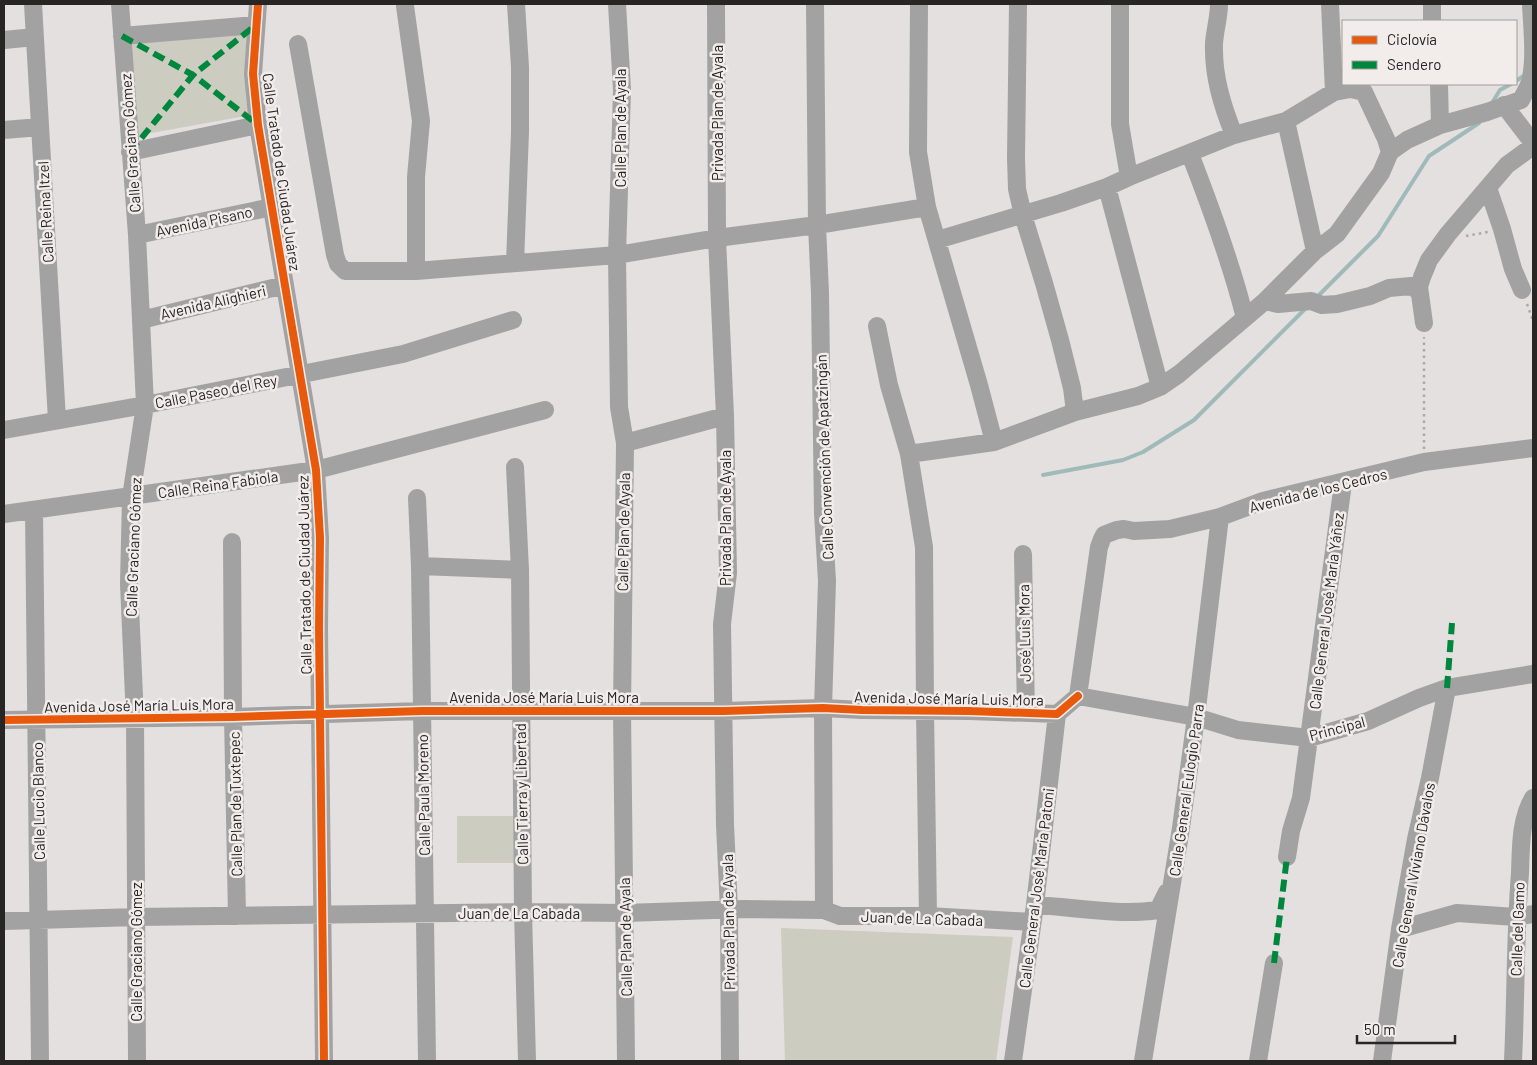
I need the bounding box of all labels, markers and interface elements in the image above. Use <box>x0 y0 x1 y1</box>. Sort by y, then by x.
legend <box>1342 20 1517 85</box>
text: Ciclovía <box>1387 30 1437 48</box>
street label: Privada Plan de Ayala <box>708 45 726 181</box>
text: Sendero <box>1387 55 1441 73</box>
street label: Calle Plan de Ayala <box>611 68 629 188</box>
street label: Calle Graciano Gómez <box>116 72 144 213</box>
street label: Calle Tratado de Ciudad Juárez <box>259 72 305 272</box>
street label: Calle Reina Itzel <box>33 161 57 263</box>
street label: Avenida Pisano <box>154 202 254 240</box>
street label: Avenida Alighieri <box>158 281 268 323</box>
street label: Calle Convención de Apatzingán <box>811 354 837 560</box>
street label: Calle Paseo del Rey <box>153 370 279 412</box>
street label: Privada Plan de Ayala <box>716 450 734 586</box>
street label: Avenida de los Cedros <box>1247 464 1389 516</box>
street label: Calle Reina Fabiola <box>157 467 279 501</box>
street label: Calle Plan de Ayala <box>613 472 633 592</box>
street label: Calle Tratado de Ciudad Juárez <box>293 475 315 675</box>
street label: Calle Graciano Gómez <box>122 477 144 617</box>
street label: Calle General José María Yáñez <box>1305 511 1347 710</box>
street label: José Luis Mora <box>1014 584 1034 682</box>
street label: Avenida José María Luis Mora <box>854 687 1044 709</box>
street label: Avenida José María Luis Mora <box>449 688 639 706</box>
street label: Avenida José María Luis Mora <box>44 694 234 716</box>
street label: Calle General Eulogio Parra <box>1165 703 1207 877</box>
street label: Principal <box>1307 712 1367 744</box>
street label: Calle Tierra y Libertad <box>511 723 531 865</box>
street label: Calle Plan de Tuxtepec <box>225 731 245 877</box>
street label: Calle Paula Moreno <box>413 734 433 856</box>
street label: Calle Lucio Blanco <box>28 742 48 860</box>
street label: Calle General Viviano Dávalos <box>1388 781 1438 969</box>
street label: Calle General José María Patoni <box>1015 787 1057 989</box>
street label: Privada Plan de Ayala <box>718 854 738 990</box>
street label: Calle Plan de Ayala <box>615 877 635 997</box>
street label: Calle del Gamo <box>1506 881 1528 977</box>
street label: Calle Graciano Gómez <box>127 882 145 1022</box>
street label: Juan de La Cabada <box>458 904 580 922</box>
street label: Juan de La Cabada <box>861 907 983 929</box>
scale bar <box>1357 1012 1454 1044</box>
text: 50 m <box>1364 1020 1396 1038</box>

